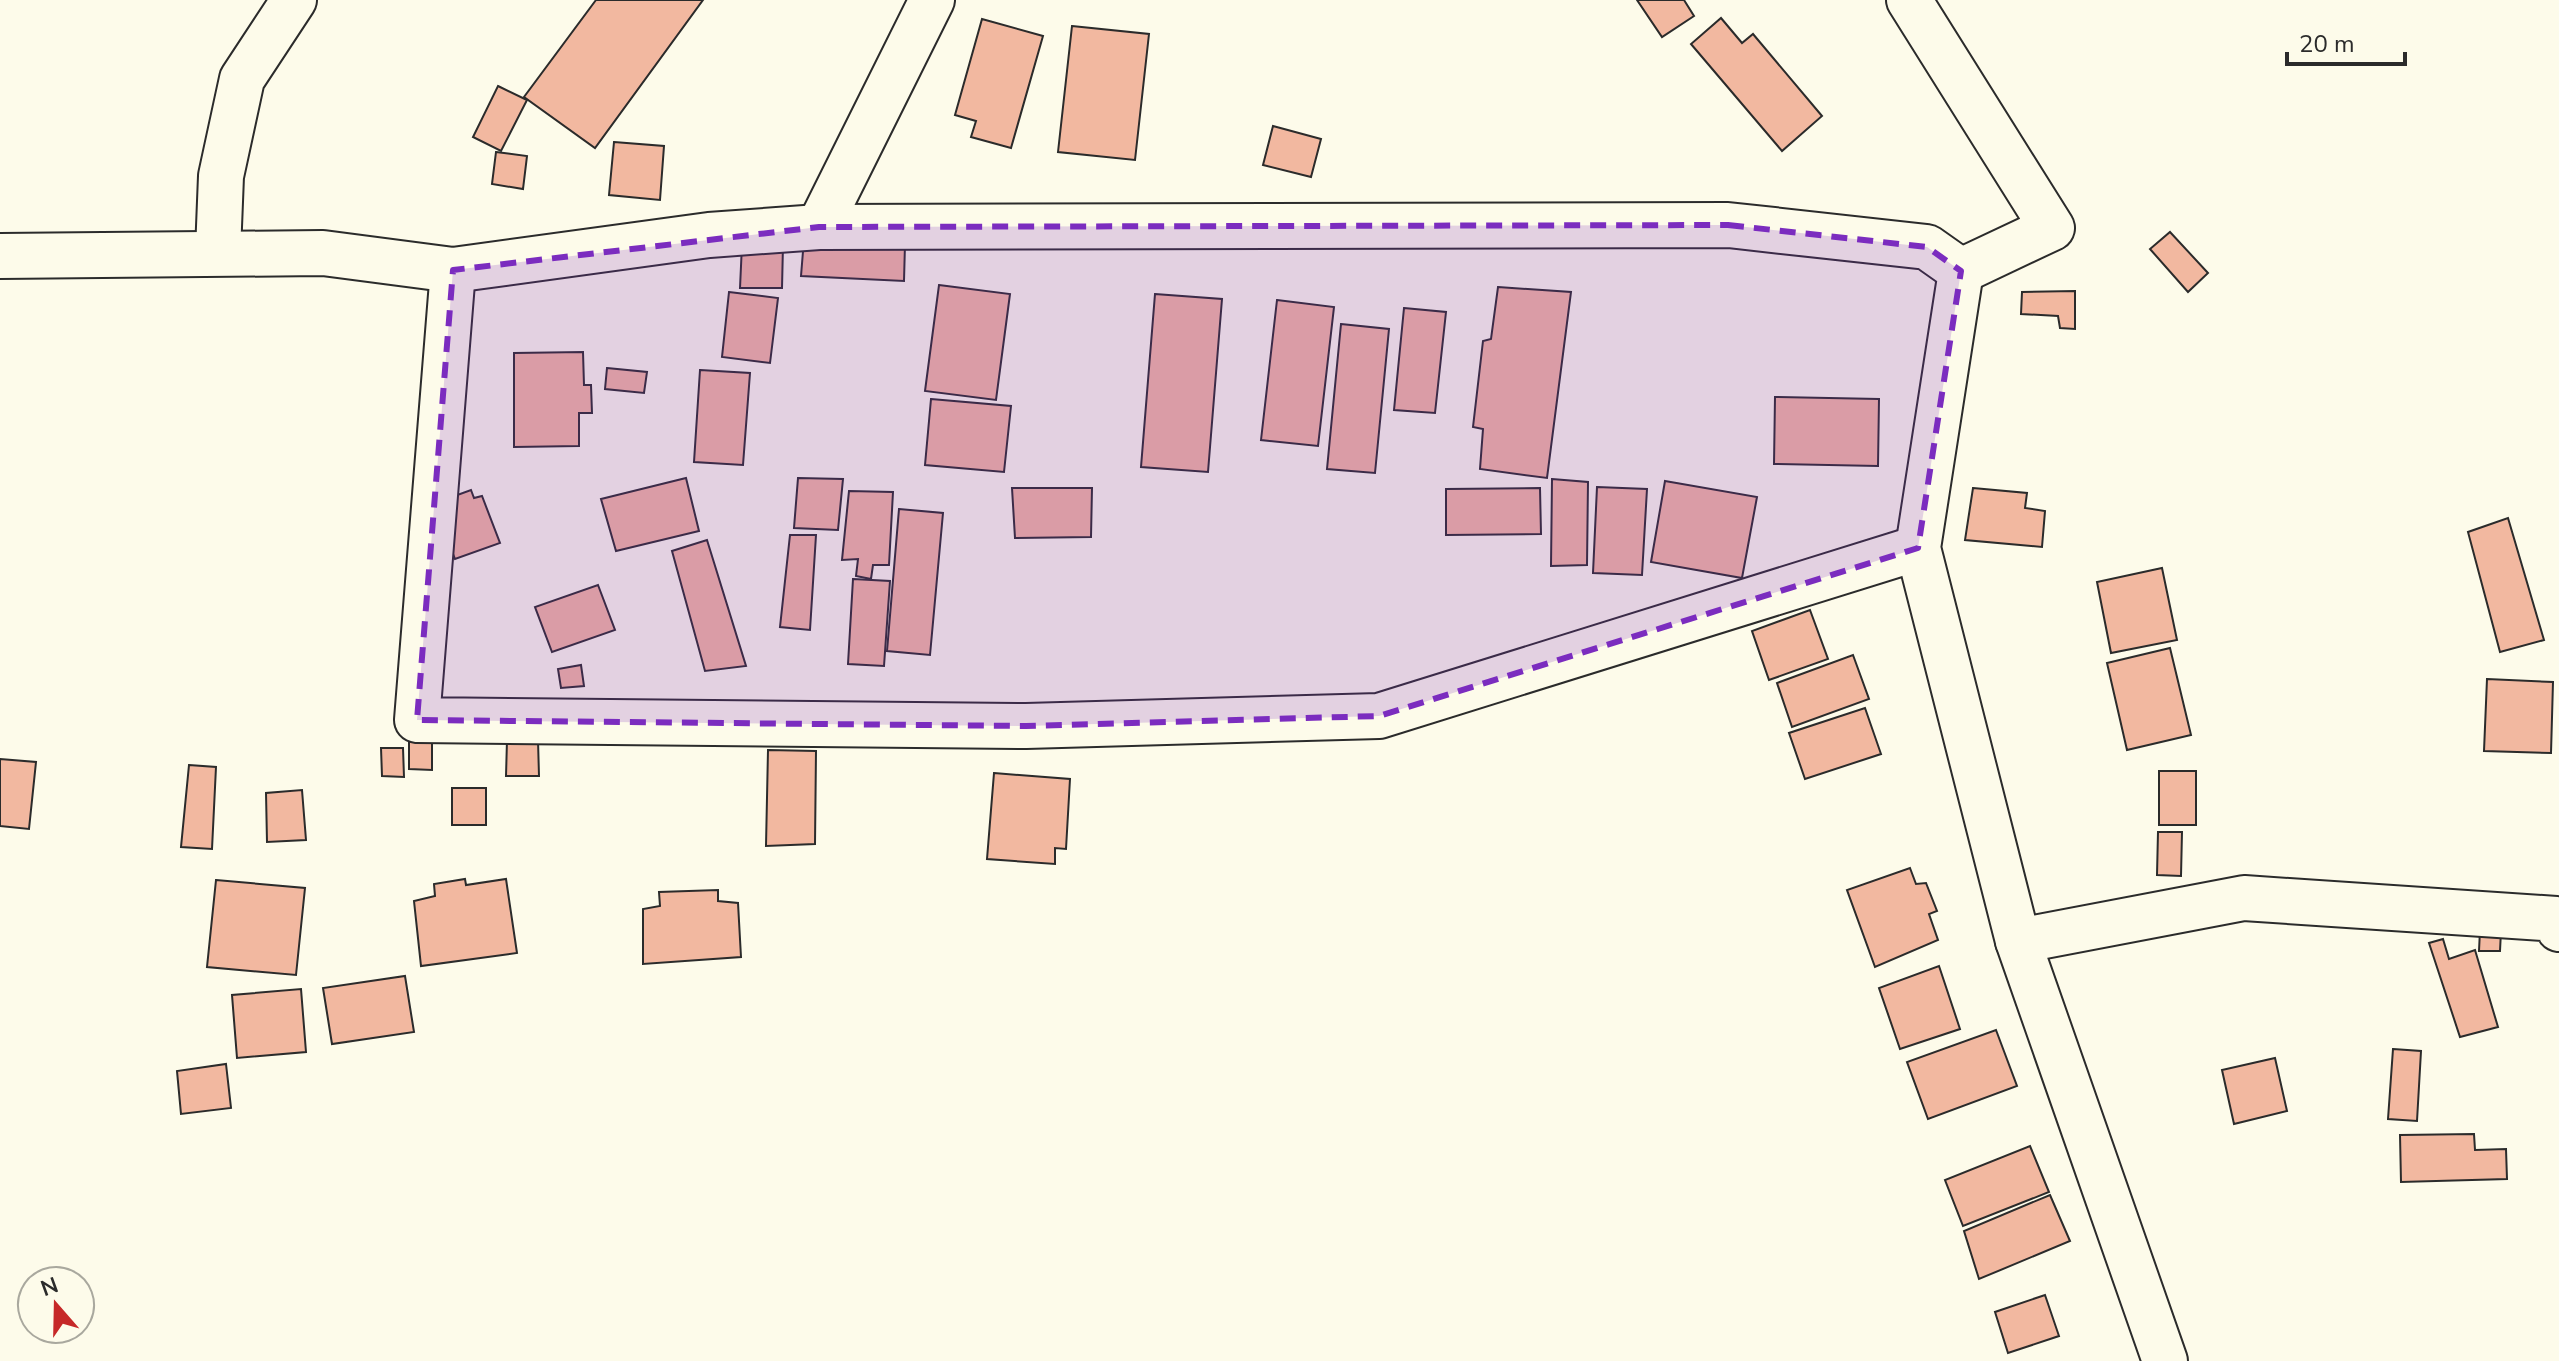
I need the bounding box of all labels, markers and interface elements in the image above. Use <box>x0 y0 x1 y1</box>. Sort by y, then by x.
scale bar <box>2287 16 2405 66</box>
text: 20 m <box>2299 28 2355 60</box>
north arrow <box>16 1265 96 1345</box>
text: N <box>37 1270 62 1304</box>

